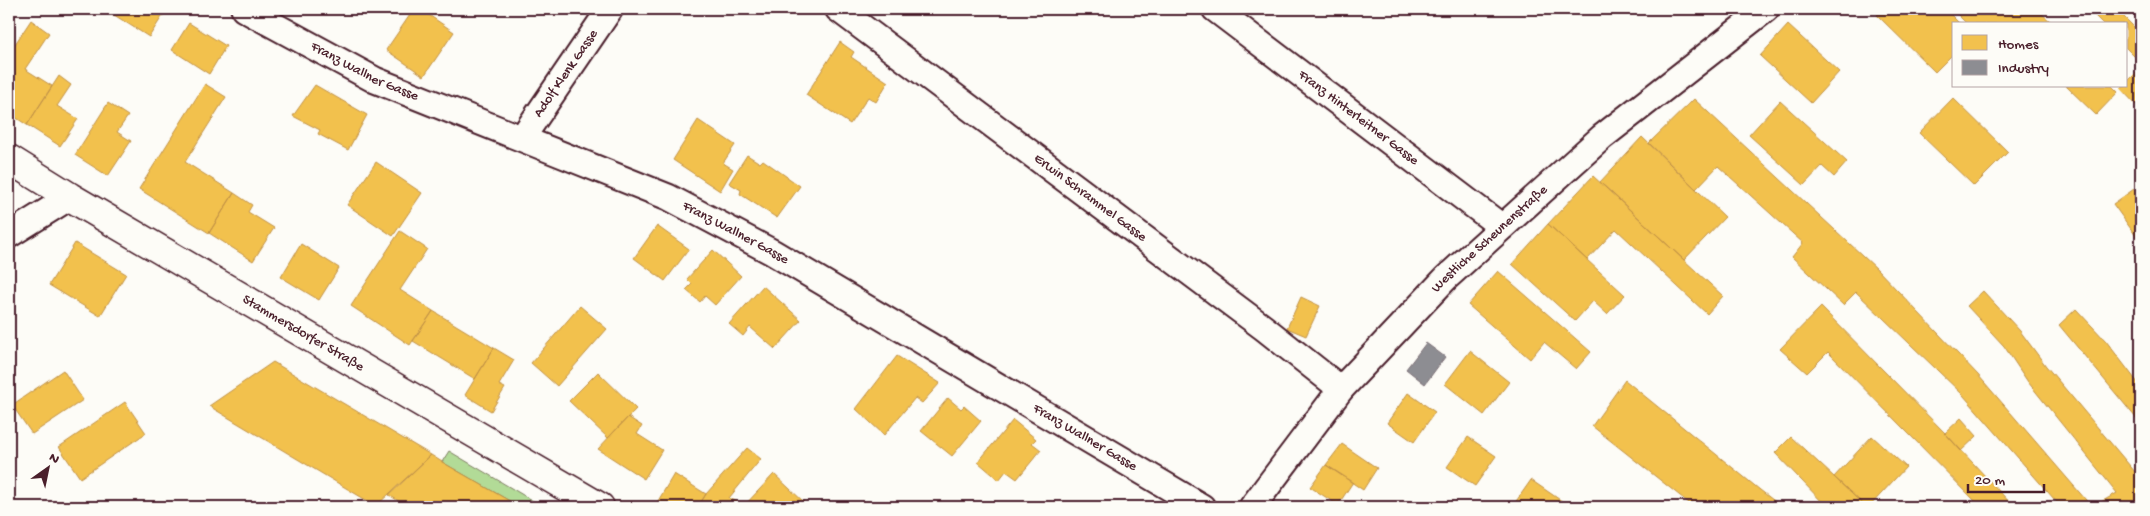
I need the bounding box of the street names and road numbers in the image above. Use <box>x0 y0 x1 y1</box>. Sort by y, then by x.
street label: Adolf Klenk Gasse <box>530 26 602 121</box>
street label: Franz Wallner Gasse <box>307 38 422 105</box>
street label: Franz Hinterleitner Gasse <box>1294 66 1423 170</box>
street label: Erwin Schrammel Gasse <box>1030 150 1151 246</box>
street label: Westliche Scheunenstraße <box>1428 181 1552 296</box>
street label: Franz Wallner Gasse <box>678 197 792 269</box>
street label: Stammersdorfer Straße <box>239 291 368 376</box>
street label: Franz Wallner Gasse <box>1029 400 1141 475</box>

